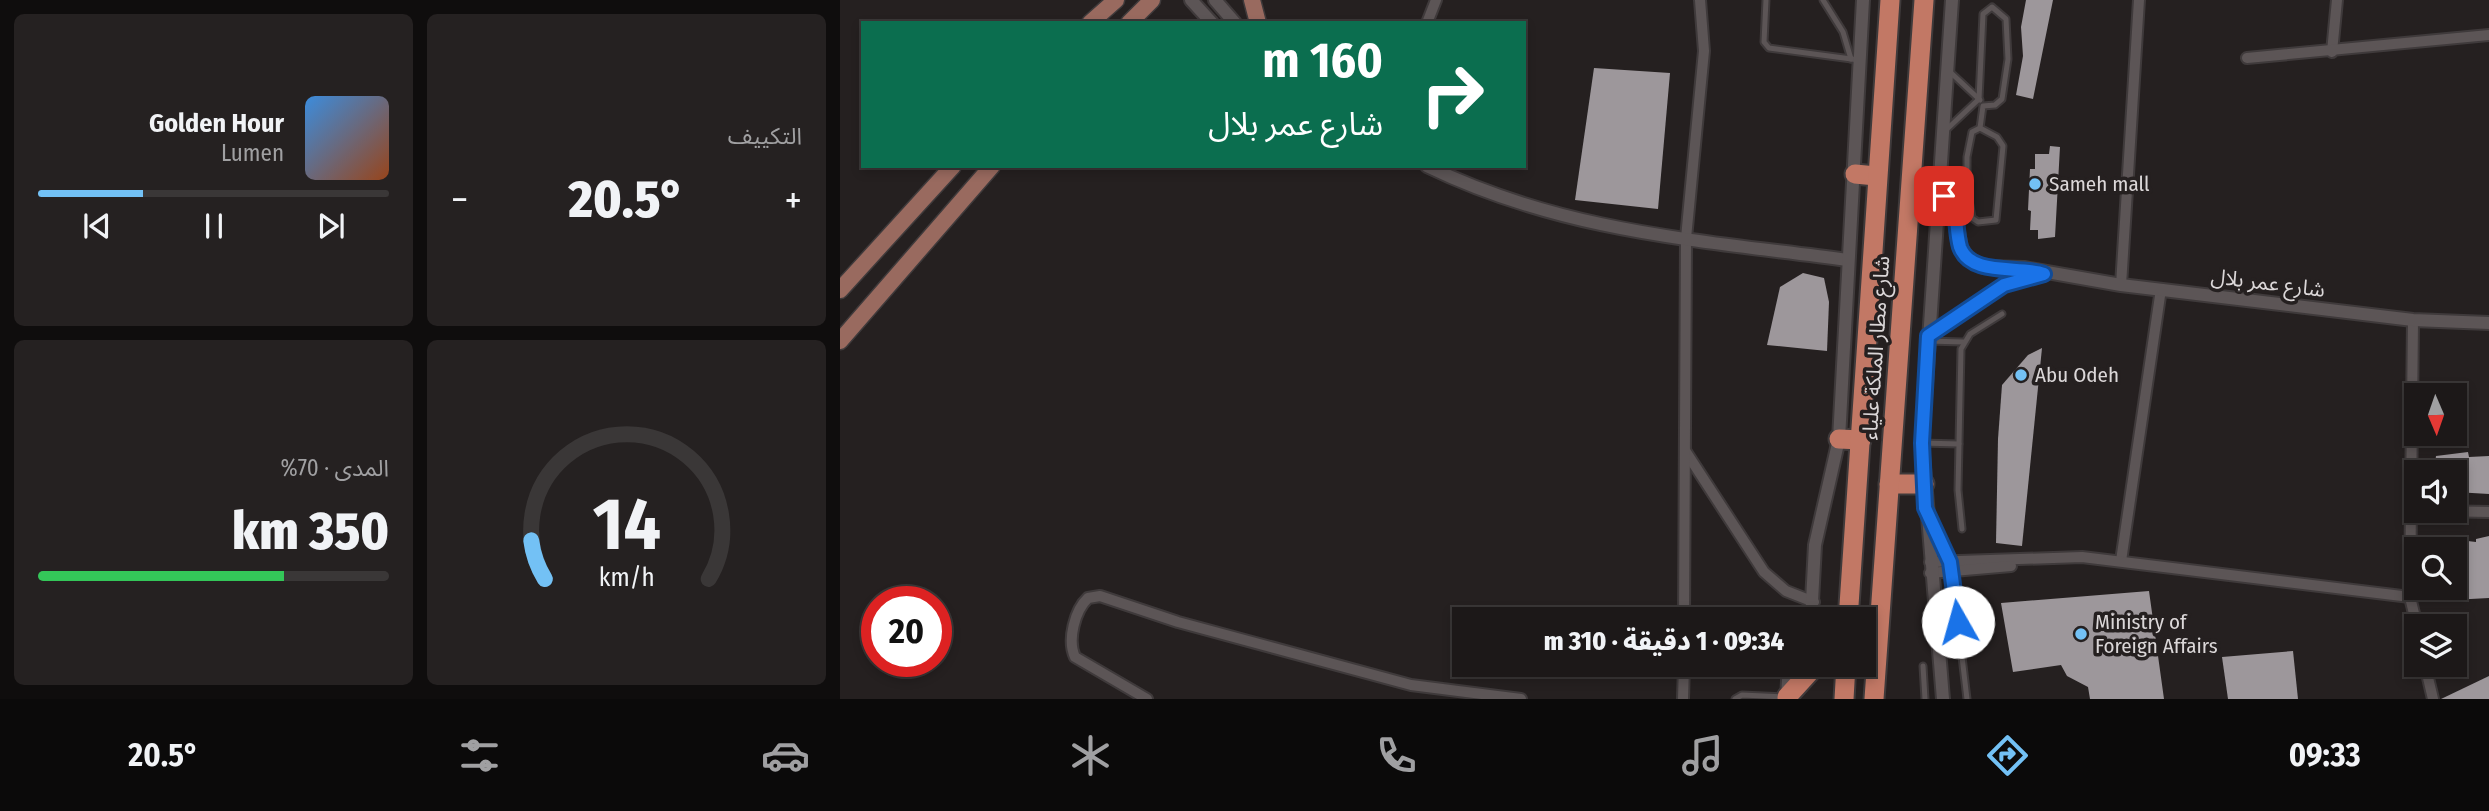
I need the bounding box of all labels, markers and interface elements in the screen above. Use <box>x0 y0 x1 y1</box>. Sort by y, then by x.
text: 160 m <box>1262 31 1383 90</box>
icon: right <box>1407 49 1498 140</box>
text: شارع عمر بلال <box>1208 105 1383 143</box>
text: Golden Hour <box>149 108 284 139</box>
text: التكييف <box>728 122 802 150</box>
text: Lumen <box>221 139 284 167</box>
pin <box>1914 166 1974 226</box>
text: 20.5° <box>569 168 684 231</box>
place label: Sameh mall <box>2049 171 2150 197</box>
marker: Sameh mall <box>2027 176 2043 192</box>
text: − <box>451 177 468 223</box>
text: + <box>785 177 802 223</box>
icon: arrive <box>1925 177 1963 215</box>
icon: previous <box>78 207 116 245</box>
icon: pause <box>195 207 233 245</box>
icon: next <box>312 207 350 245</box>
street label: شارع مطار الملكة علياء <box>1857 255 1897 441</box>
street label: شارع عمر بلال <box>2209 263 2326 305</box>
place label: Abu Odeh <box>2035 362 2119 388</box>
marker: Abu Odeh <box>2013 367 2029 383</box>
north arrow <box>2404 383 2468 446</box>
map controls <box>2404 383 2467 677</box>
text: المدى · 70% <box>281 454 389 482</box>
button: sound <box>2404 460 2467 523</box>
text: 14 <box>592 481 661 568</box>
text: 350 km <box>232 500 389 563</box>
button: search <box>2404 537 2467 600</box>
text: km/h <box>599 562 654 592</box>
position arrow <box>1921 585 1995 659</box>
speed limit sign: 20 <box>861 586 952 677</box>
place label: Ministry of Foreign Affairs <box>2095 609 2218 659</box>
button: layers <box>2404 614 2467 677</box>
text: 09:34 · 1 دقيقة · 310 m <box>1544 626 1784 657</box>
marker: Ministry of Foreign Affairs <box>2073 626 2089 642</box>
icon: filters <box>455 731 504 780</box>
icon: car <box>761 731 810 780</box>
icon: climate <box>1066 731 1115 780</box>
icon: phone <box>1372 731 1421 780</box>
icon: music <box>1678 731 1727 780</box>
icon: directions <box>1983 731 2032 780</box>
text: 20.5° <box>128 736 199 774</box>
text: 09:33 <box>2289 736 2361 774</box>

